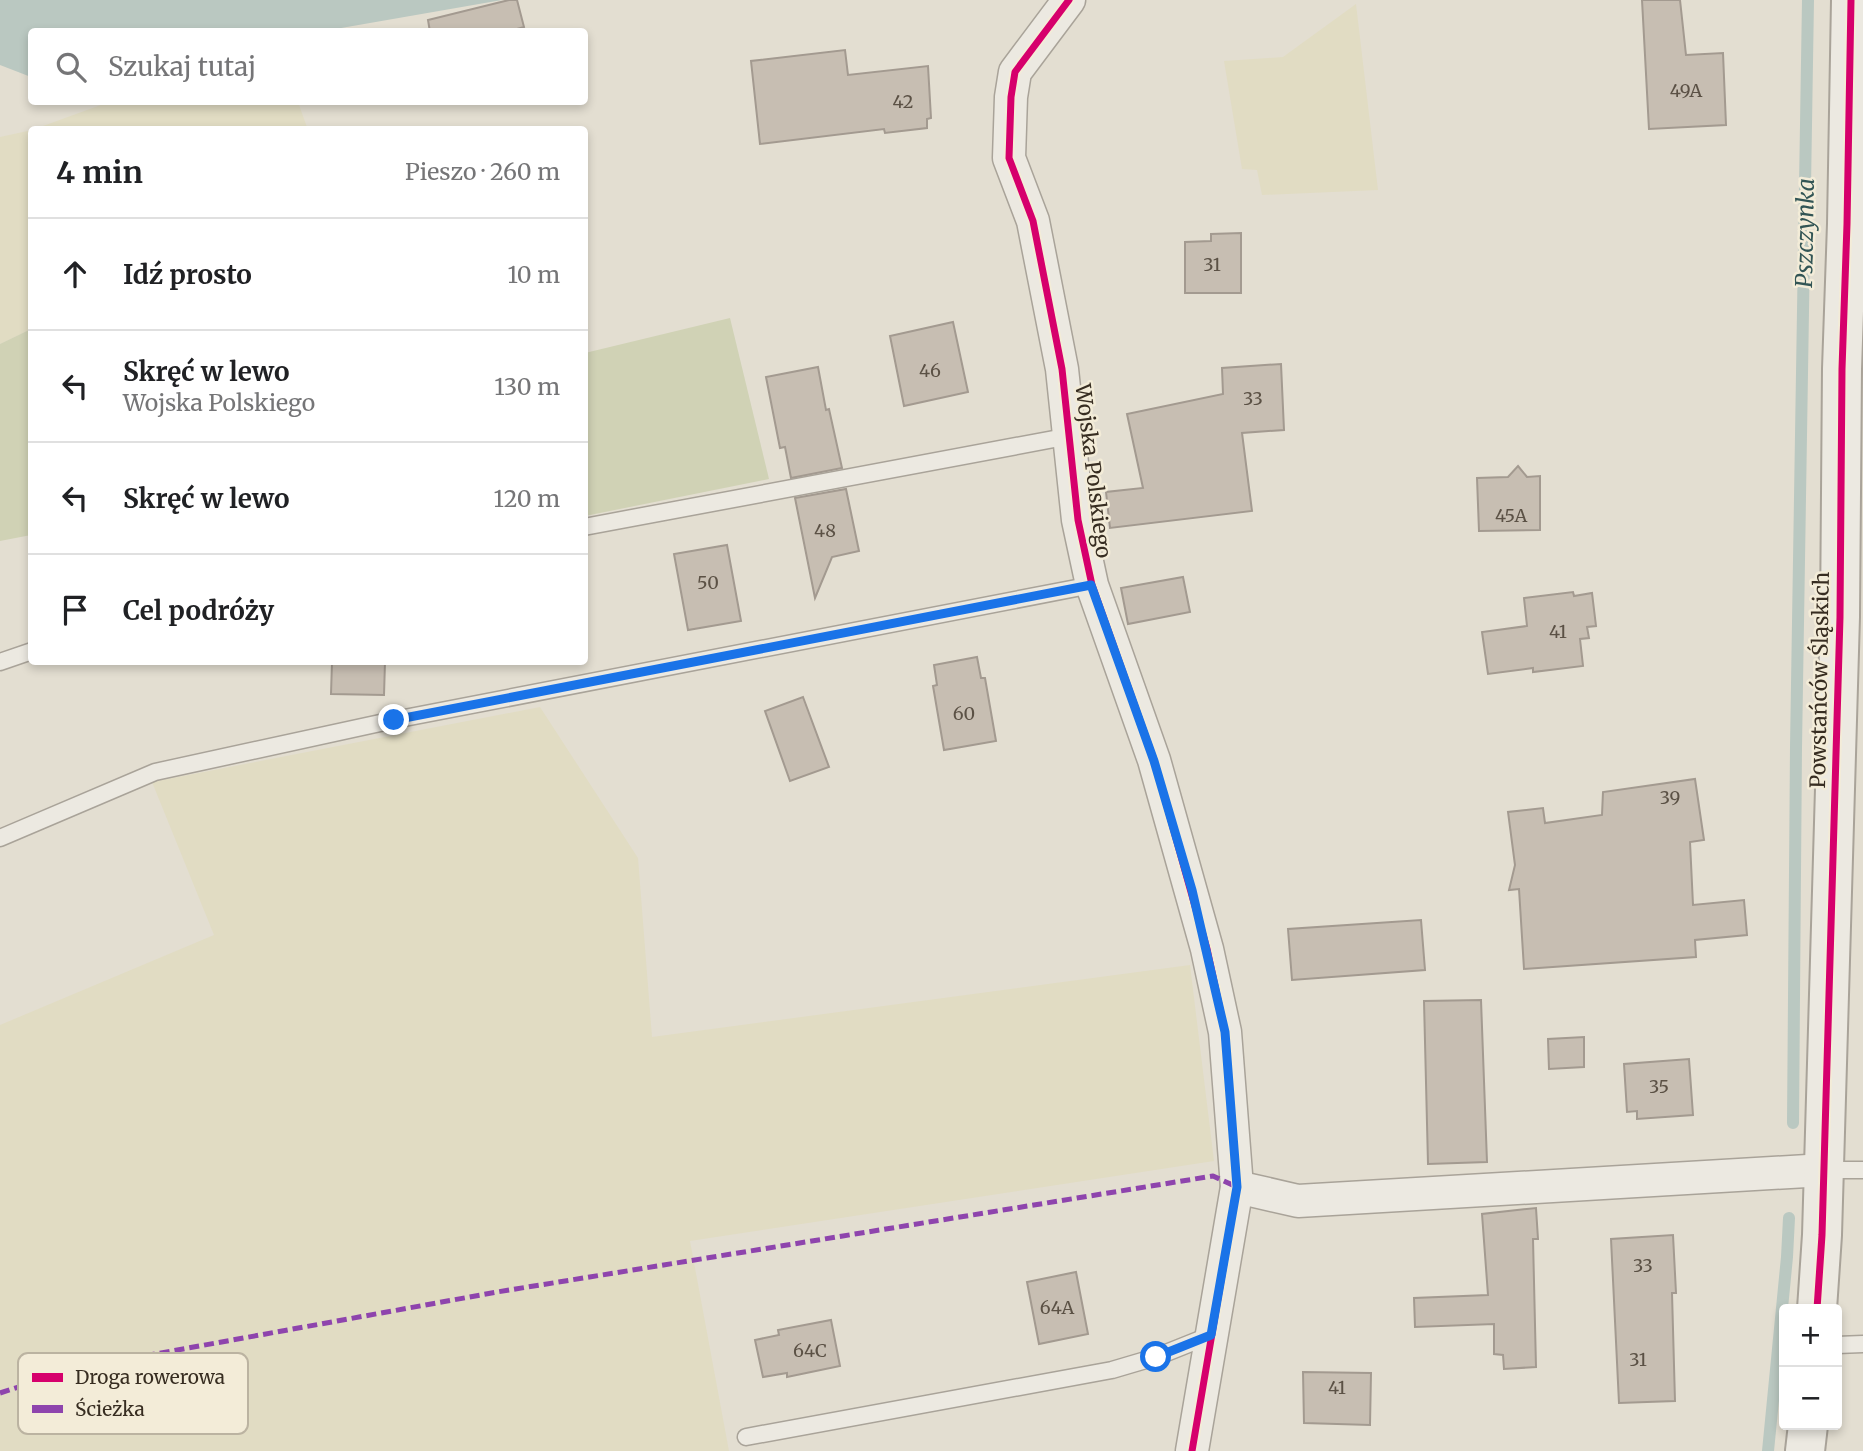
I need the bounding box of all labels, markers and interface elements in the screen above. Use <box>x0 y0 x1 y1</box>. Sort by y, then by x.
search box <box>28 28 588 105</box>
icon: search <box>52 48 90 86</box>
text: Szukaj tutaj <box>108 50 256 83</box>
house number: 49A <box>1670 79 1703 102</box>
house number: 42 <box>893 90 913 113</box>
text: 4 min <box>56 153 143 191</box>
text: Pieszo · 260 m <box>405 157 560 186</box>
water label: Pszczynka <box>1789 178 1820 288</box>
house number: 31 <box>1203 253 1221 276</box>
icon: ahead <box>56 255 94 293</box>
text: Idź prosto <box>123 258 252 291</box>
text: 10 m <box>507 260 560 289</box>
text: Skręć w lewo <box>123 355 290 388</box>
house number: 46 <box>919 359 941 382</box>
icon: left <box>56 367 94 405</box>
text: 130 m <box>494 372 560 401</box>
street label: Wojska Polskiego <box>1069 381 1118 560</box>
house number: 33 <box>1243 387 1263 410</box>
text: Wojska Polskiego <box>123 388 315 417</box>
icon: left <box>56 479 94 517</box>
text: Skręć w lewo <box>123 482 290 515</box>
text: 120 m <box>494 484 560 513</box>
house number: 45A <box>1495 504 1527 527</box>
house number: 48 <box>814 519 836 542</box>
house number: 50 <box>697 571 719 594</box>
street label: Powstańców Śląskich <box>1804 571 1835 789</box>
icon: arrive <box>56 591 94 629</box>
text: Cel podróży <box>123 594 274 627</box>
house number: 41 <box>1549 620 1567 643</box>
house number: 60 <box>953 702 975 725</box>
route end <box>378 704 409 735</box>
house number: 39 <box>1660 786 1680 809</box>
house number: 35 <box>1649 1075 1669 1098</box>
house number: 33 <box>1633 1254 1653 1277</box>
house number: 64A <box>1040 1296 1074 1319</box>
map controls <box>1779 1304 1842 1430</box>
button: + <box>1779 1304 1842 1367</box>
house number: 64C <box>793 1339 827 1362</box>
route start <box>1140 1341 1171 1372</box>
house number: 31 <box>1629 1348 1647 1371</box>
legend <box>18 1353 248 1434</box>
text: Droga rowerowa <box>75 1365 225 1389</box>
button: − <box>1779 1367 1842 1430</box>
house number: 41 <box>1328 1376 1346 1399</box>
text: Ścieżka <box>75 1397 145 1421</box>

